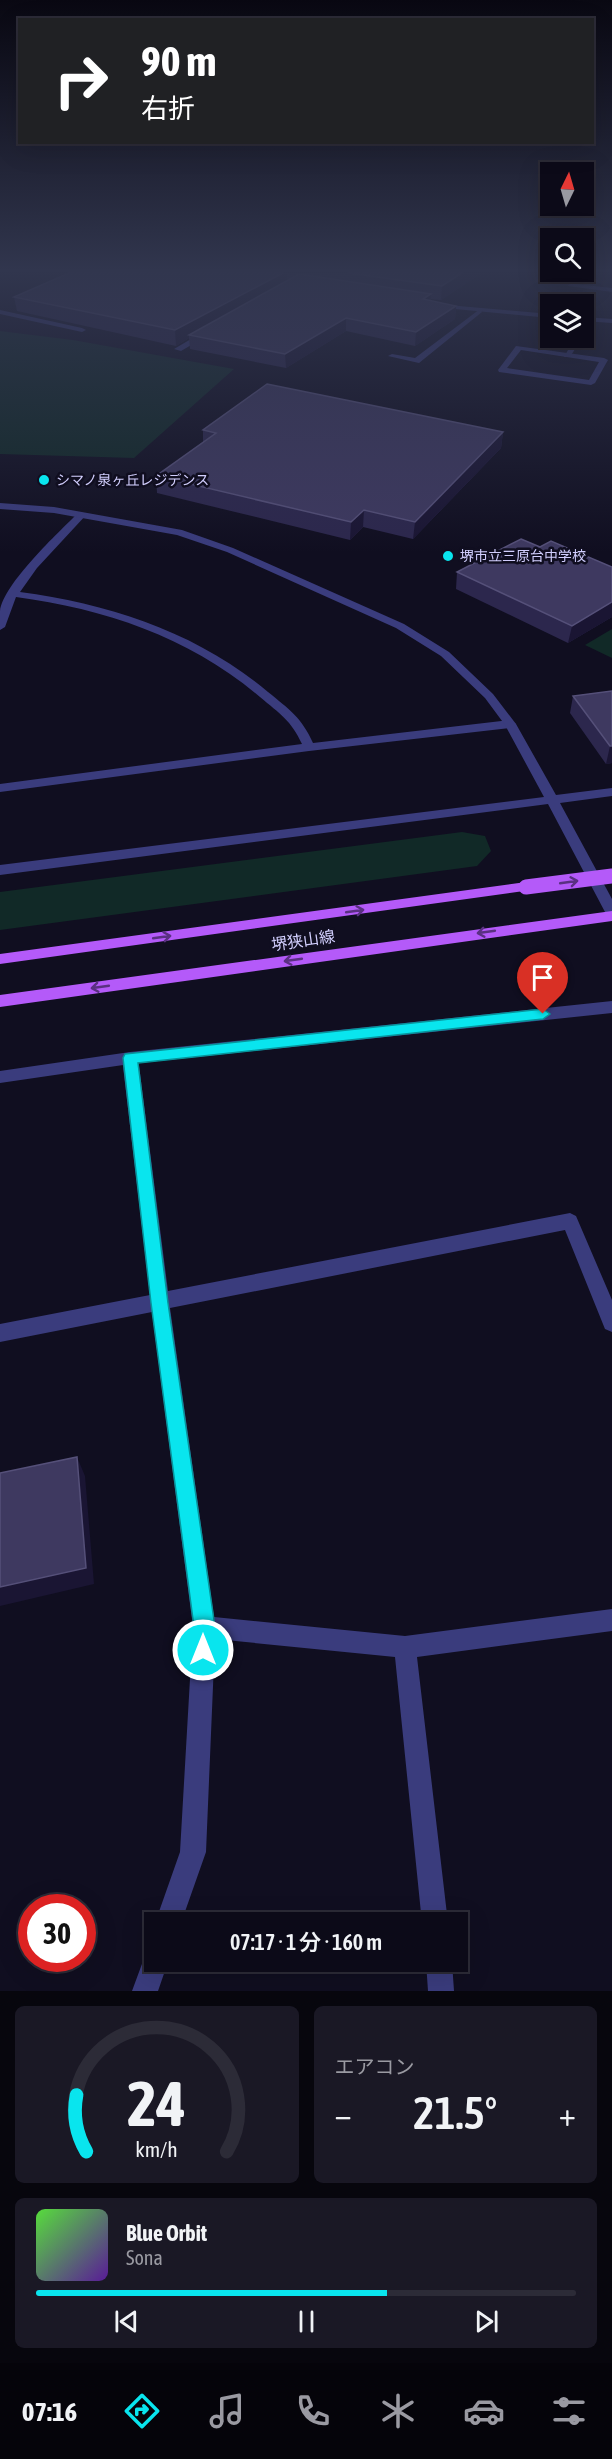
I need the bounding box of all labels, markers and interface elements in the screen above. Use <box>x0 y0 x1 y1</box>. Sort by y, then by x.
text: 90 m <box>141 37 216 85</box>
icon: right <box>42 42 120 120</box>
text: 右折 <box>141 93 195 124</box>
north arrow <box>540 162 594 216</box>
map controls <box>540 162 594 348</box>
button: search <box>540 228 594 282</box>
button: layers <box>540 294 594 348</box>
place label: シマノ泉ヶ丘レジデンス <box>56 472 209 488</box>
marker: シマノ泉ヶ丘レジデンス <box>37 473 51 487</box>
place label: 堺市立三原台中学校 <box>460 548 586 564</box>
marker: 堺市立三原台中学校 <box>441 549 455 563</box>
one-way arrow <box>559 876 579 887</box>
one-way arrow <box>345 905 365 916</box>
street label: 堺狭山線 <box>270 927 336 953</box>
one-way arrow <box>476 927 496 938</box>
one-way arrow <box>152 931 171 942</box>
pin <box>517 952 568 1014</box>
one-way arrow <box>283 954 303 965</box>
icon: arrive <box>526 961 559 994</box>
one-way arrow <box>90 982 110 993</box>
position arrow <box>171 1618 235 1682</box>
speed limit sign: 30 <box>18 1894 96 1972</box>
text: 07:17 · 1 分 · 160 m <box>230 1929 382 1955</box>
text: エアコン <box>335 2055 415 2078</box>
text: 24 <box>127 2068 186 2139</box>
text: 21.5° <box>413 2087 497 2139</box>
text: − <box>335 2095 352 2133</box>
text: + <box>559 2095 576 2133</box>
text: km/h <box>135 2137 178 2162</box>
text: Blue Orbit <box>126 2220 207 2246</box>
text: Sona <box>126 2246 163 2269</box>
icon: previous <box>110 2305 143 2338</box>
icon: pause <box>290 2305 323 2338</box>
icon: next <box>470 2305 503 2338</box>
icon: directions <box>121 2390 163 2432</box>
icon: music <box>206 2390 248 2432</box>
icon: phone <box>292 2390 334 2432</box>
icon: climate <box>377 2390 419 2432</box>
icon: car <box>463 2390 505 2432</box>
icon: filters <box>548 2390 590 2432</box>
text: 07:16 <box>22 2396 77 2427</box>

